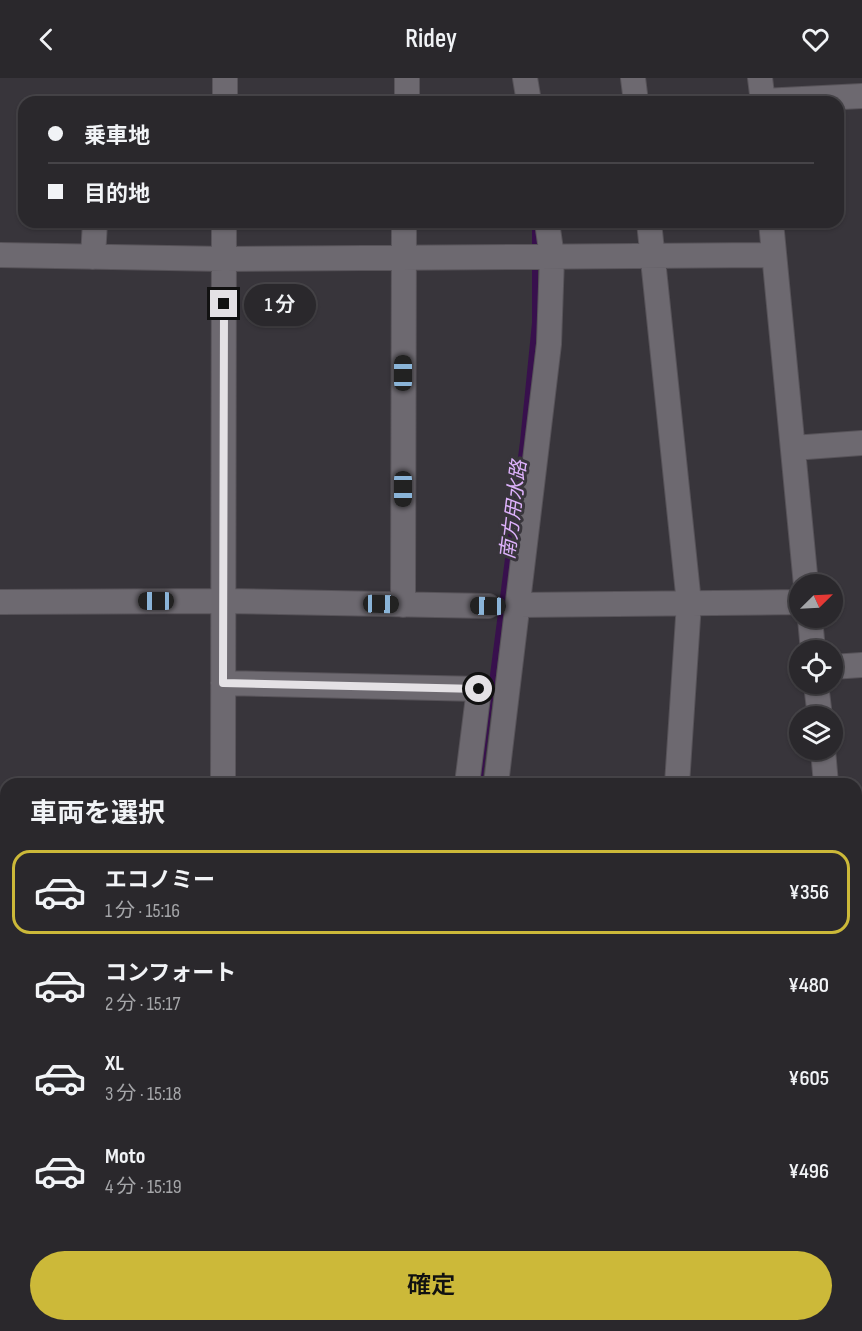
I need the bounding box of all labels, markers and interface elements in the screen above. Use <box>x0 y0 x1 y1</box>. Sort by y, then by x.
icon: back <box>30 23 63 56</box>
text: Ridey <box>405 23 457 55</box>
icon: heart <box>799 23 832 56</box>
text: 乗車地 <box>84 123 150 150</box>
text: 目的地 <box>84 181 150 208</box>
callout: 1 分 <box>245 283 317 325</box>
route end <box>210 290 237 317</box>
text: 1 分 <box>265 293 295 317</box>
car <box>394 355 412 391</box>
water label: 南方用水路 <box>496 457 532 561</box>
car <box>394 471 412 507</box>
north arrow <box>789 574 843 628</box>
map controls <box>789 574 843 760</box>
car <box>138 592 174 610</box>
car <box>363 595 399 613</box>
car <box>470 597 506 615</box>
button: locate <box>789 640 843 694</box>
route start <box>465 675 492 702</box>
button: layers <box>789 706 843 760</box>
text: 車両を選択 <box>30 798 165 830</box>
icon: car <box>33 865 87 919</box>
text: エコノミー <box>105 867 215 894</box>
text: ¥356 <box>789 879 829 906</box>
text: 1 分 · 15:16 <box>105 899 180 923</box>
icon: car <box>33 958 87 1012</box>
text: コンフォート <box>105 960 236 987</box>
text: ¥480 <box>788 972 829 999</box>
text: 2 分 · 15:17 <box>105 992 181 1016</box>
text: XL <box>105 1050 124 1077</box>
icon: car <box>33 1051 87 1105</box>
text: ¥605 <box>788 1065 829 1092</box>
text: 3 分 · 15:18 <box>105 1082 181 1106</box>
text: Moto <box>105 1143 145 1170</box>
icon: car <box>33 1144 87 1198</box>
text: ¥496 <box>788 1158 829 1185</box>
text: 4 分 · 15:19 <box>105 1175 182 1199</box>
button: 確定 <box>30 1251 832 1320</box>

